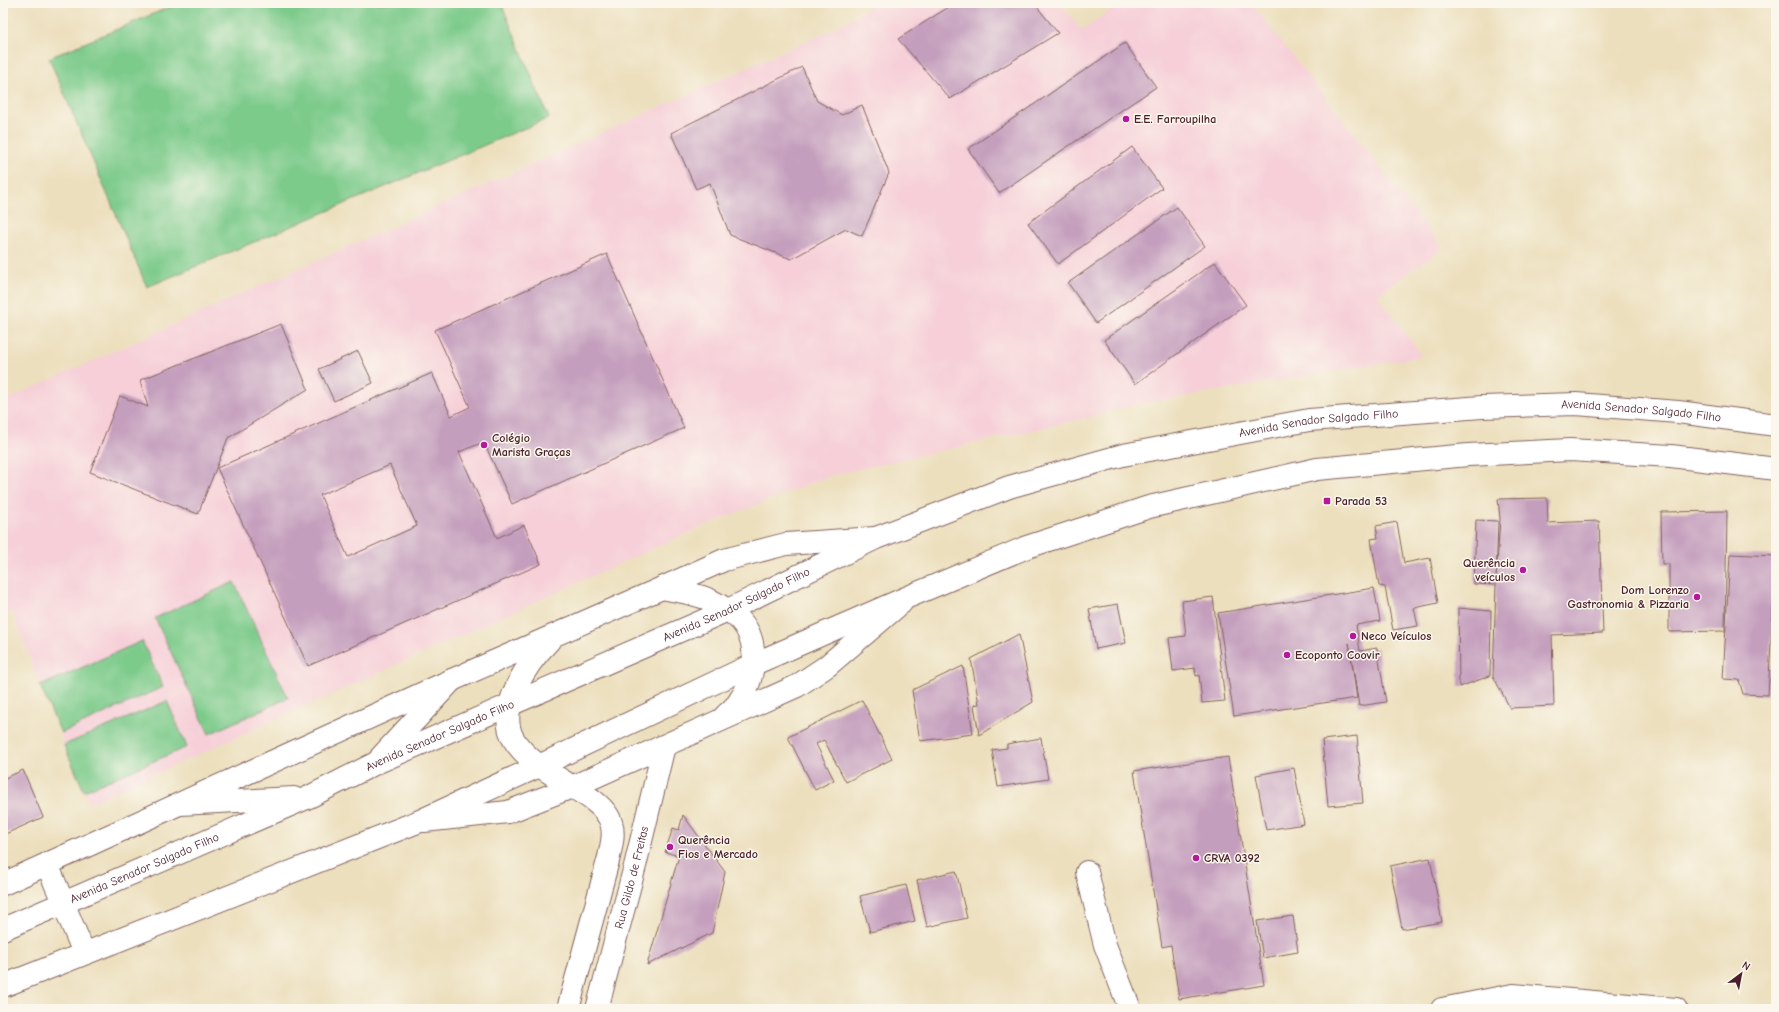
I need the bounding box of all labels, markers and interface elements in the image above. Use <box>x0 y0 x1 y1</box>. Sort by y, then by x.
place label: E.E. Farroupilha <box>1134 112 1216 126</box>
marker: E.E. Farroupilha <box>1121 114 1131 124</box>
street label: Avenida Senador Salgado Filho <box>1561 397 1722 425</box>
street label: Avenida Senador Salgado Filho <box>1238 406 1399 440</box>
place label: Colégio Marista Graças <box>492 431 571 459</box>
marker: Colégio Marista Graças <box>479 440 489 450</box>
place label: Parada 53 <box>1335 494 1387 508</box>
marker: Parada 53 <box>1322 496 1332 506</box>
place label: Querência veículos <box>1463 556 1515 584</box>
street label: Avenida Senador Salgado Filho <box>661 564 812 645</box>
marker: Querência veículos <box>1518 565 1528 575</box>
place label: Dom Lorenzo Gastronomia & Pizzaria <box>1568 583 1689 611</box>
marker: Dom Lorenzo Gastronomia & Pizzaria <box>1692 592 1702 602</box>
place label: Neco Veículos <box>1361 629 1431 643</box>
marker: Neco Veículos <box>1348 631 1358 641</box>
place label: Ecoponto Coovir <box>1295 648 1380 662</box>
marker: Ecoponto Coovir <box>1282 650 1292 660</box>
street label: Avenida Senador Salgado Filho <box>363 697 516 774</box>
street label: Rua Gildo de Freitas <box>612 825 651 930</box>
street label: Avenida Senador Salgado Filho <box>68 830 221 906</box>
place label: Querência Fios e Mercado <box>678 833 758 861</box>
marker: Querência Fios e Mercado <box>665 842 675 852</box>
place label: CRVA 0392 <box>1204 851 1260 865</box>
marker: CRVA 0392 <box>1191 853 1201 863</box>
north arrow <box>1721 954 1761 994</box>
text: N <box>1740 959 1753 973</box>

